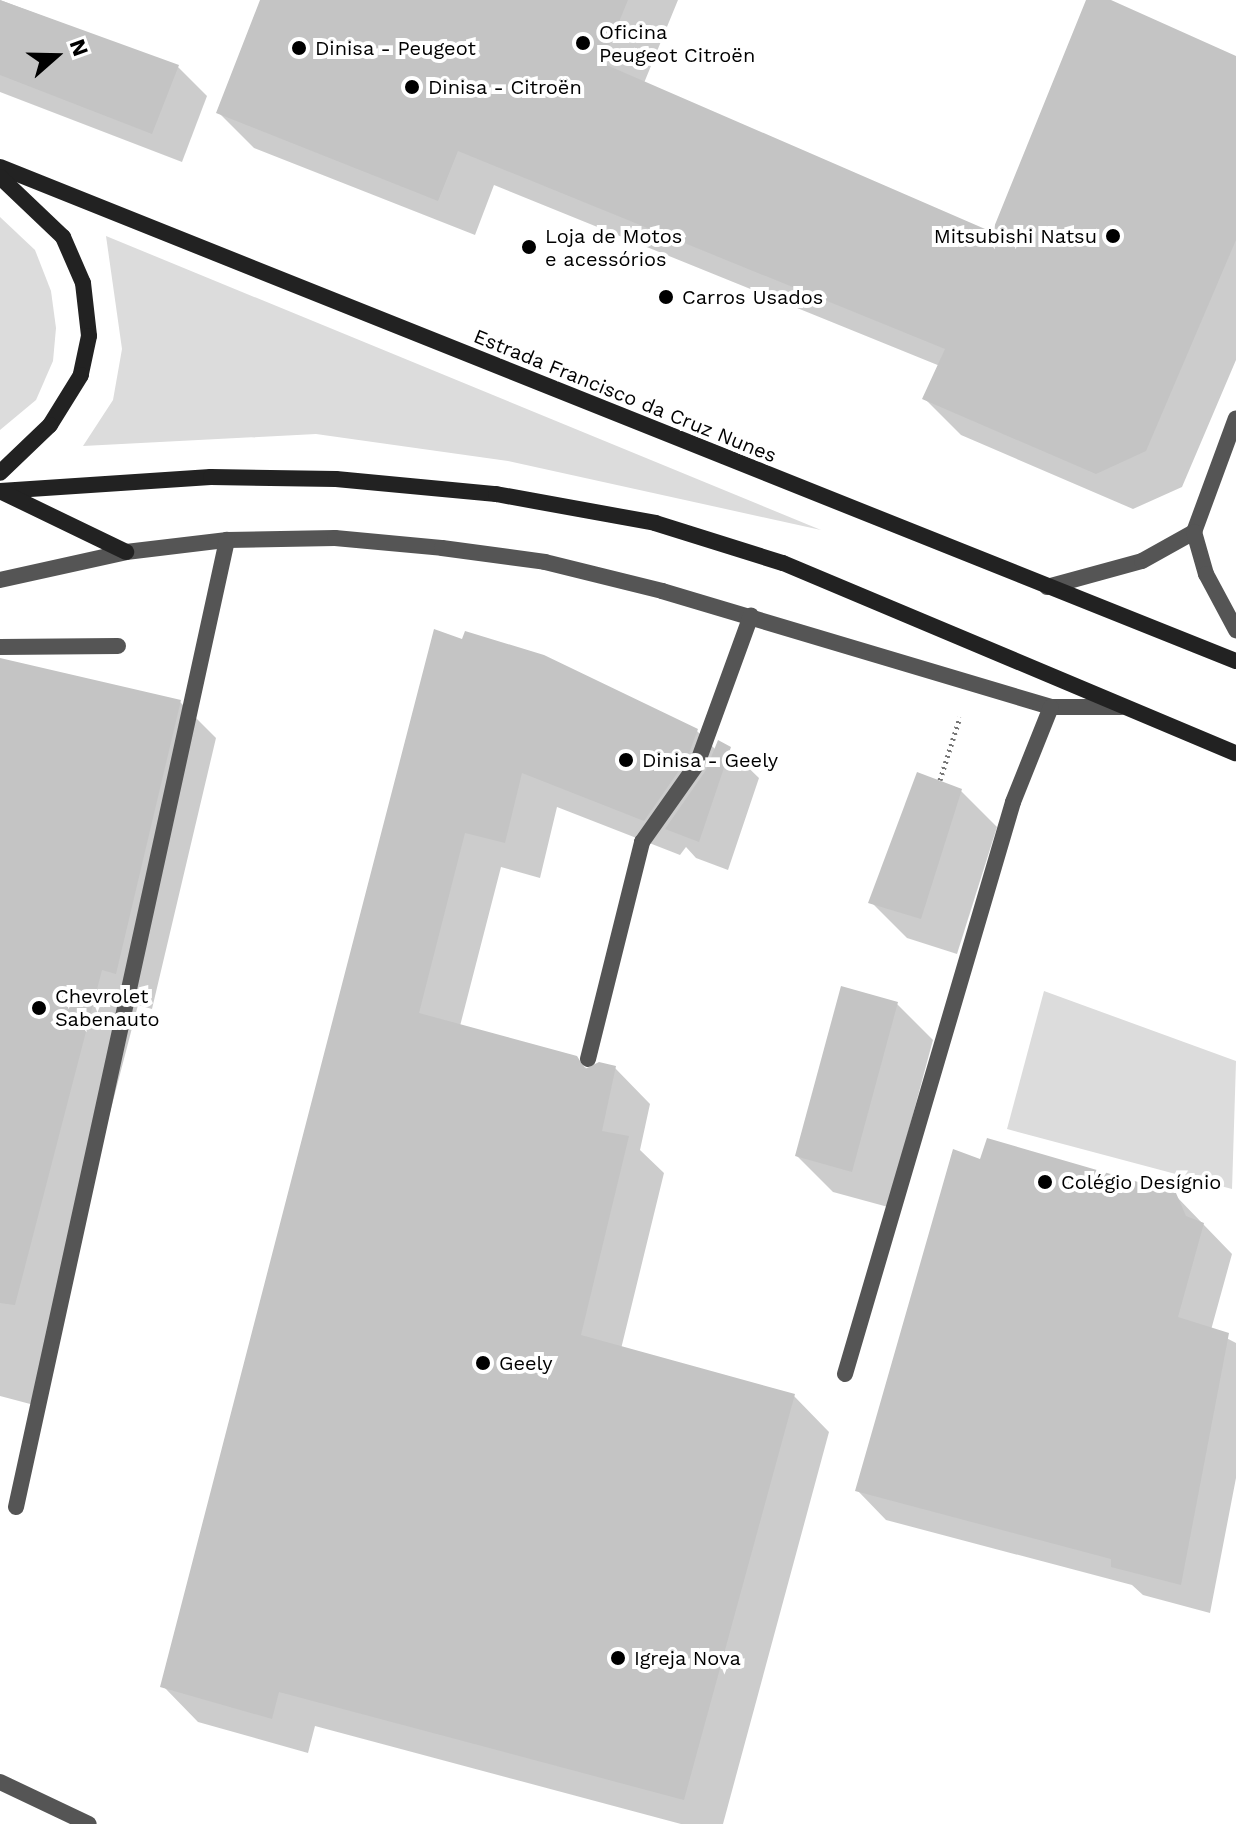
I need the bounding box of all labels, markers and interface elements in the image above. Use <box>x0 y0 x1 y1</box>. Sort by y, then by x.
north arrow <box>16 16 96 96</box>
place label: Oficina Peugeot Citroën <box>599 20 755 67</box>
marker: Oficina Peugeot Citroën <box>574 34 592 52</box>
text: N <box>64 36 94 60</box>
place label: Dinisa - Peugeot <box>315 36 476 60</box>
marker: Dinisa - Peugeot <box>290 39 308 57</box>
place label: Dinisa - Citroën <box>428 75 582 99</box>
marker: Dinisa - Citroën <box>403 78 421 96</box>
place label: Loja de Motos e acessórios <box>545 224 683 271</box>
place label: Mitsubishi Natsu <box>934 224 1097 248</box>
marker: Mitsubishi Natsu <box>1104 227 1122 245</box>
marker: Loja de Motos e acessórios <box>520 238 538 256</box>
place label: Carros Usados <box>682 285 823 309</box>
marker: Carros Usados <box>657 288 675 306</box>
street label: Estrada Francisco da Cruz Nunes <box>470 324 780 468</box>
place label: Dinisa - Geely <box>642 748 779 772</box>
marker: Dinisa - Geely <box>617 751 635 769</box>
place label: Chevrolet Sabenauto <box>55 984 159 1031</box>
marker: Chevrolet Sabenauto <box>30 999 48 1017</box>
place label: Colégio Desígnio <box>1061 1170 1221 1194</box>
marker: Colégio Desígnio <box>1036 1173 1054 1191</box>
place label: Geely <box>499 1351 552 1375</box>
marker: Geely <box>474 1354 492 1372</box>
place label: Igreja Nova <box>634 1646 741 1670</box>
marker: Igreja Nova <box>609 1649 627 1667</box>

